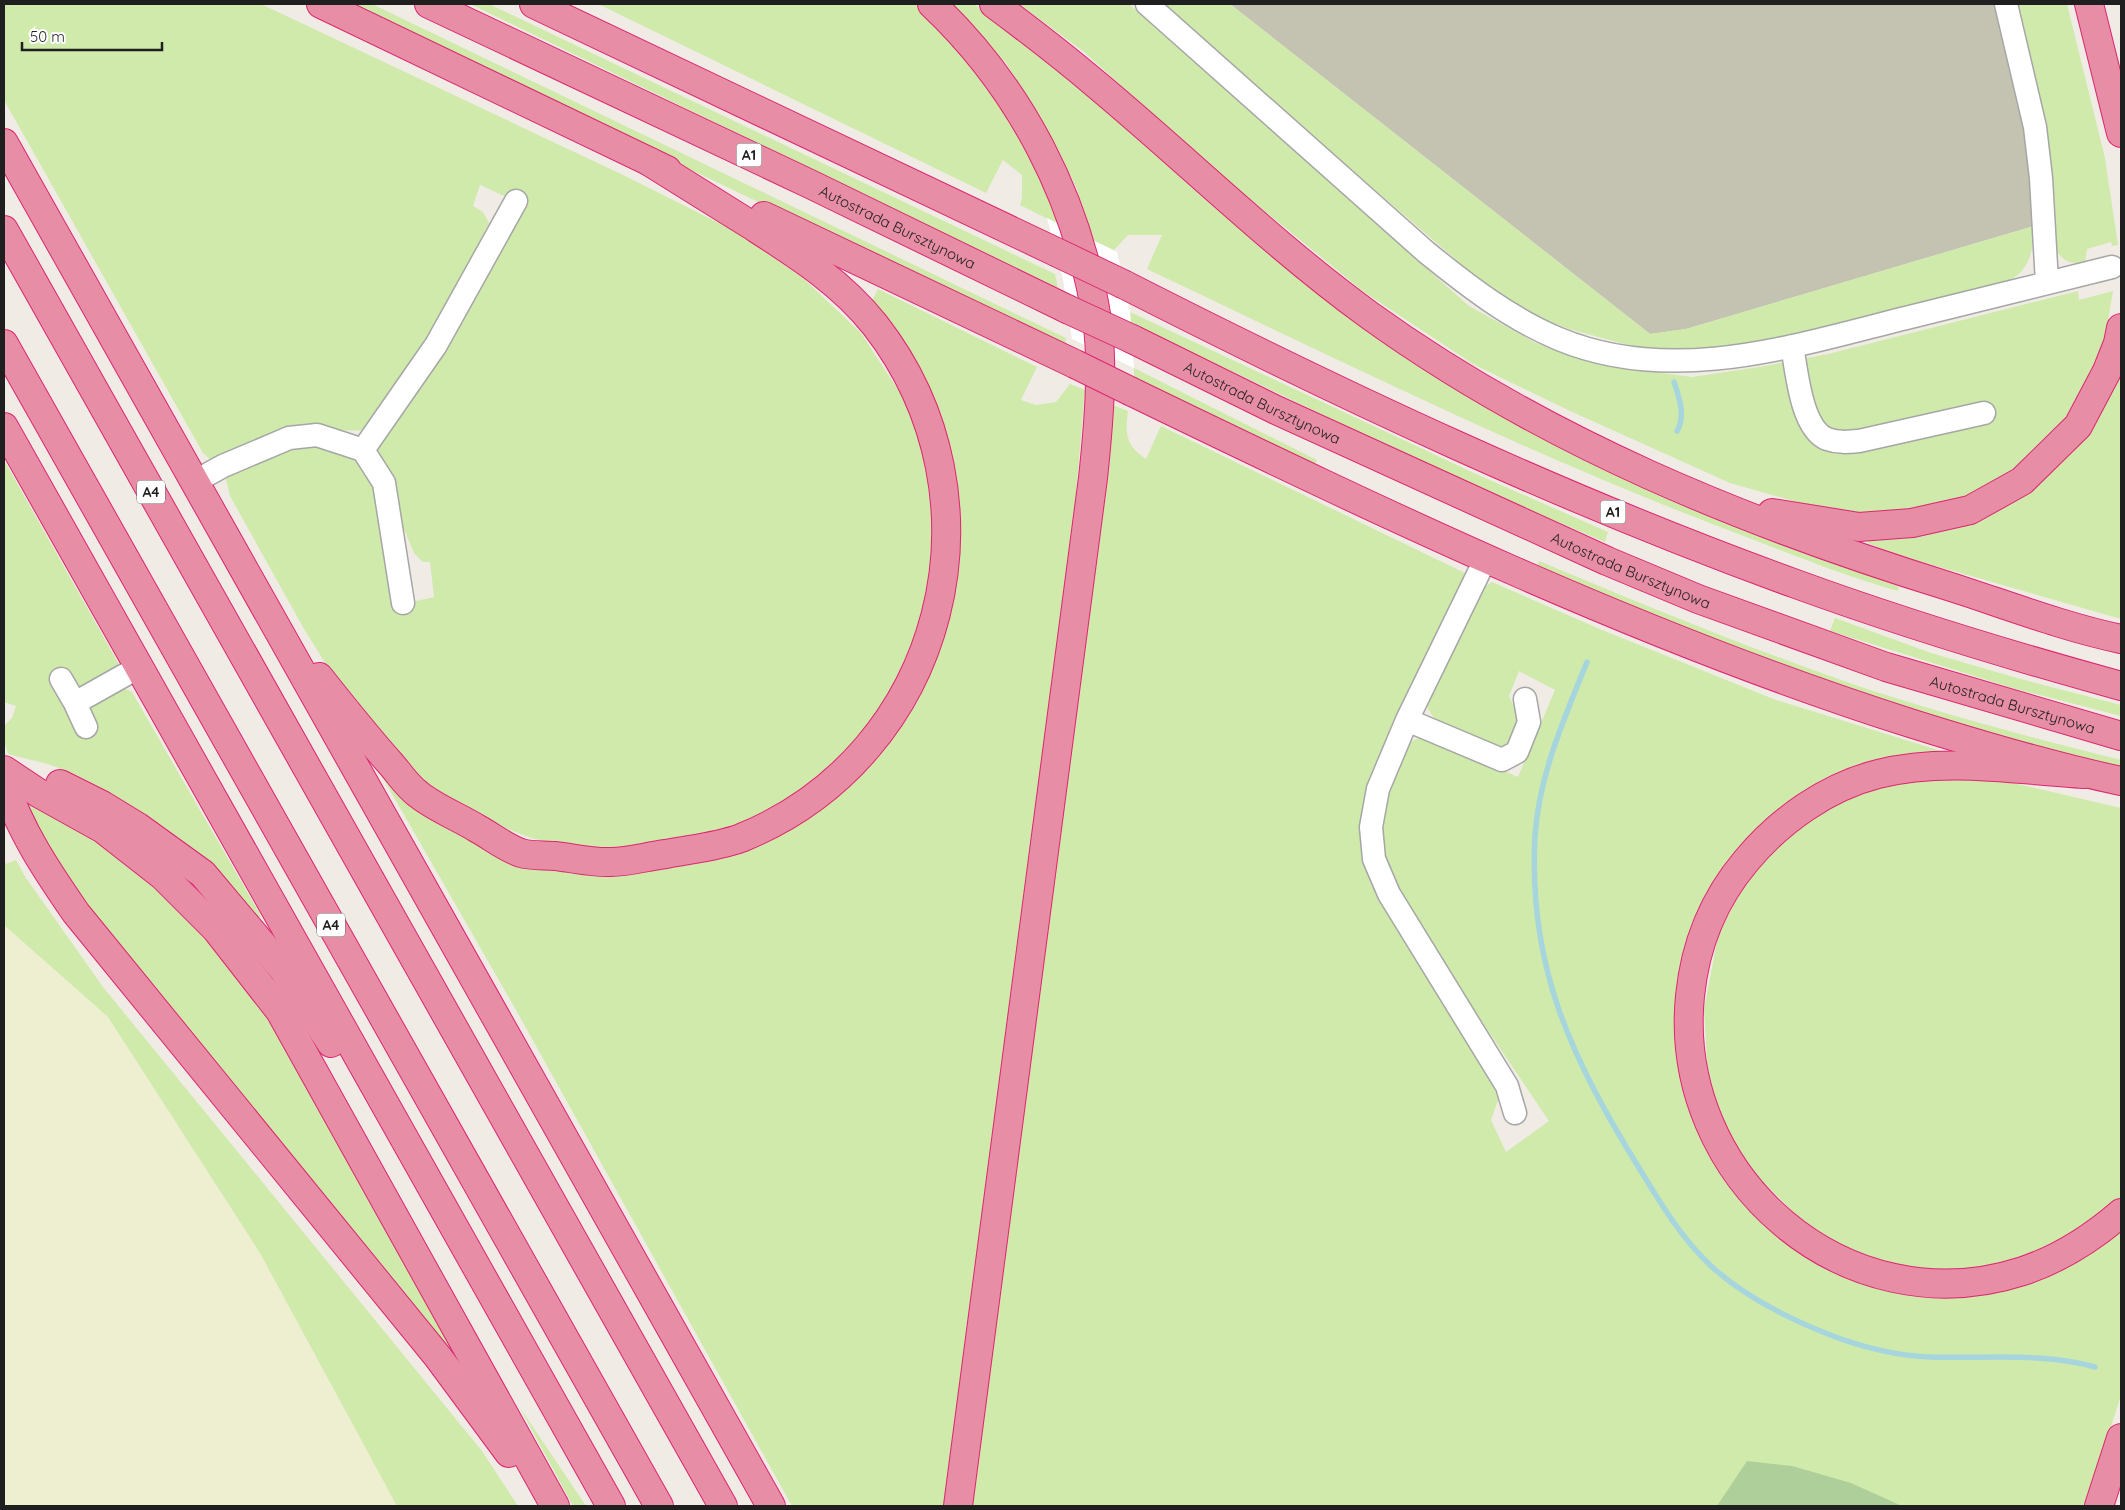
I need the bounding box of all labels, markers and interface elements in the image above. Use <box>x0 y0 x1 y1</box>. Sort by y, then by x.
scale bar <box>22 20 162 52</box>
text: 50 m <box>30 27 65 46</box>
road number: A1 <box>736 144 762 166</box>
street label: Autostrada Bursztynowa <box>817 181 979 273</box>
street label: Autostrada Bursztynowa <box>1181 357 1344 448</box>
road number: A4 <box>137 481 165 504</box>
road number: A1 <box>1600 501 1626 524</box>
street label: Autostrada Bursztynowa <box>1548 527 1713 612</box>
street label: Autostrada Bursztynowa <box>1928 671 2098 737</box>
road number: A4 <box>317 914 345 936</box>

